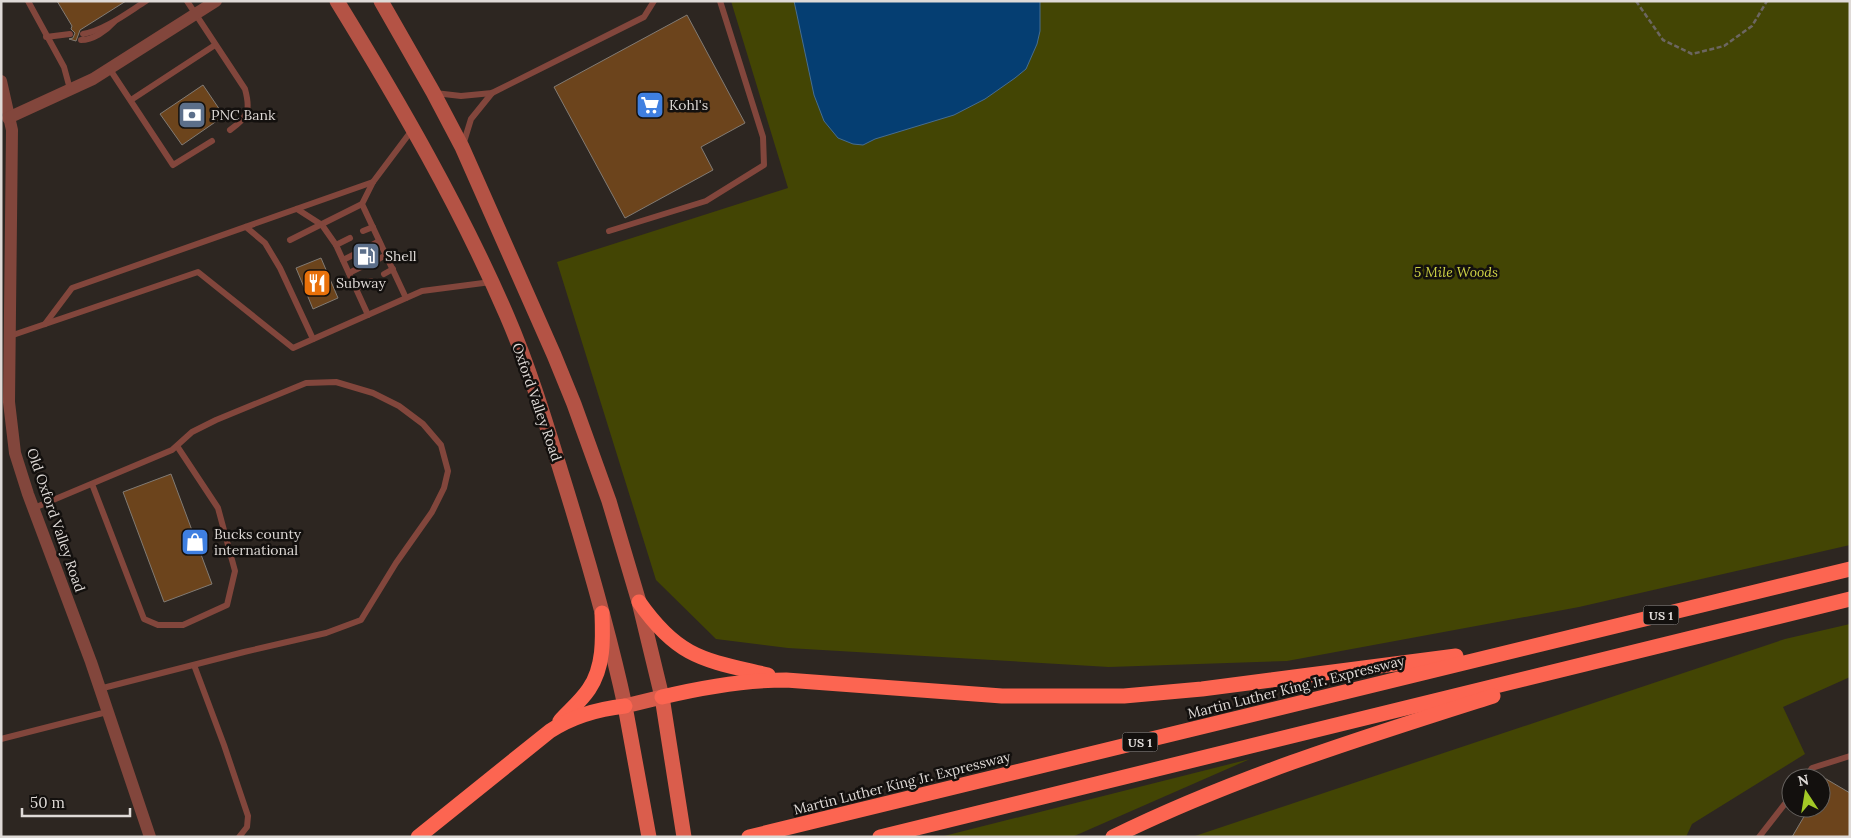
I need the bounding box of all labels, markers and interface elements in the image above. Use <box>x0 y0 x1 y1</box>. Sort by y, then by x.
supermarket icon: Kohl's <box>635 90 665 120</box>
place label: Kohl's <box>669 96 708 114</box>
bank icon: PNC Bank <box>177 100 207 130</box>
place label: PNC Bank <box>211 106 276 124</box>
fuel station icon: Shell <box>351 241 381 271</box>
place label: Shell <box>385 247 417 265</box>
park label: 5 Mile Woods <box>1414 263 1498 281</box>
restaurant icon: Subway <box>302 268 332 298</box>
place label: Subway <box>336 274 386 292</box>
street label: Oxford Valley Road <box>508 340 566 464</box>
street label: Old Oxford Valley Road <box>23 446 89 594</box>
place label: Bucks county international <box>214 525 302 559</box>
shop icon: Bucks county international <box>180 527 210 557</box>
road number: US 1 <box>1644 606 1678 624</box>
street label: Martin Luther King Jr. Expressway <box>1186 651 1407 723</box>
road number: US 1 <box>1122 732 1158 752</box>
street label: Martin Luther King Jr. Expressway <box>792 747 1013 819</box>
north arrow <box>1781 768 1831 818</box>
text: N <box>1796 770 1811 790</box>
scale bar <box>22 786 130 818</box>
text: 50 m <box>30 793 65 812</box>

